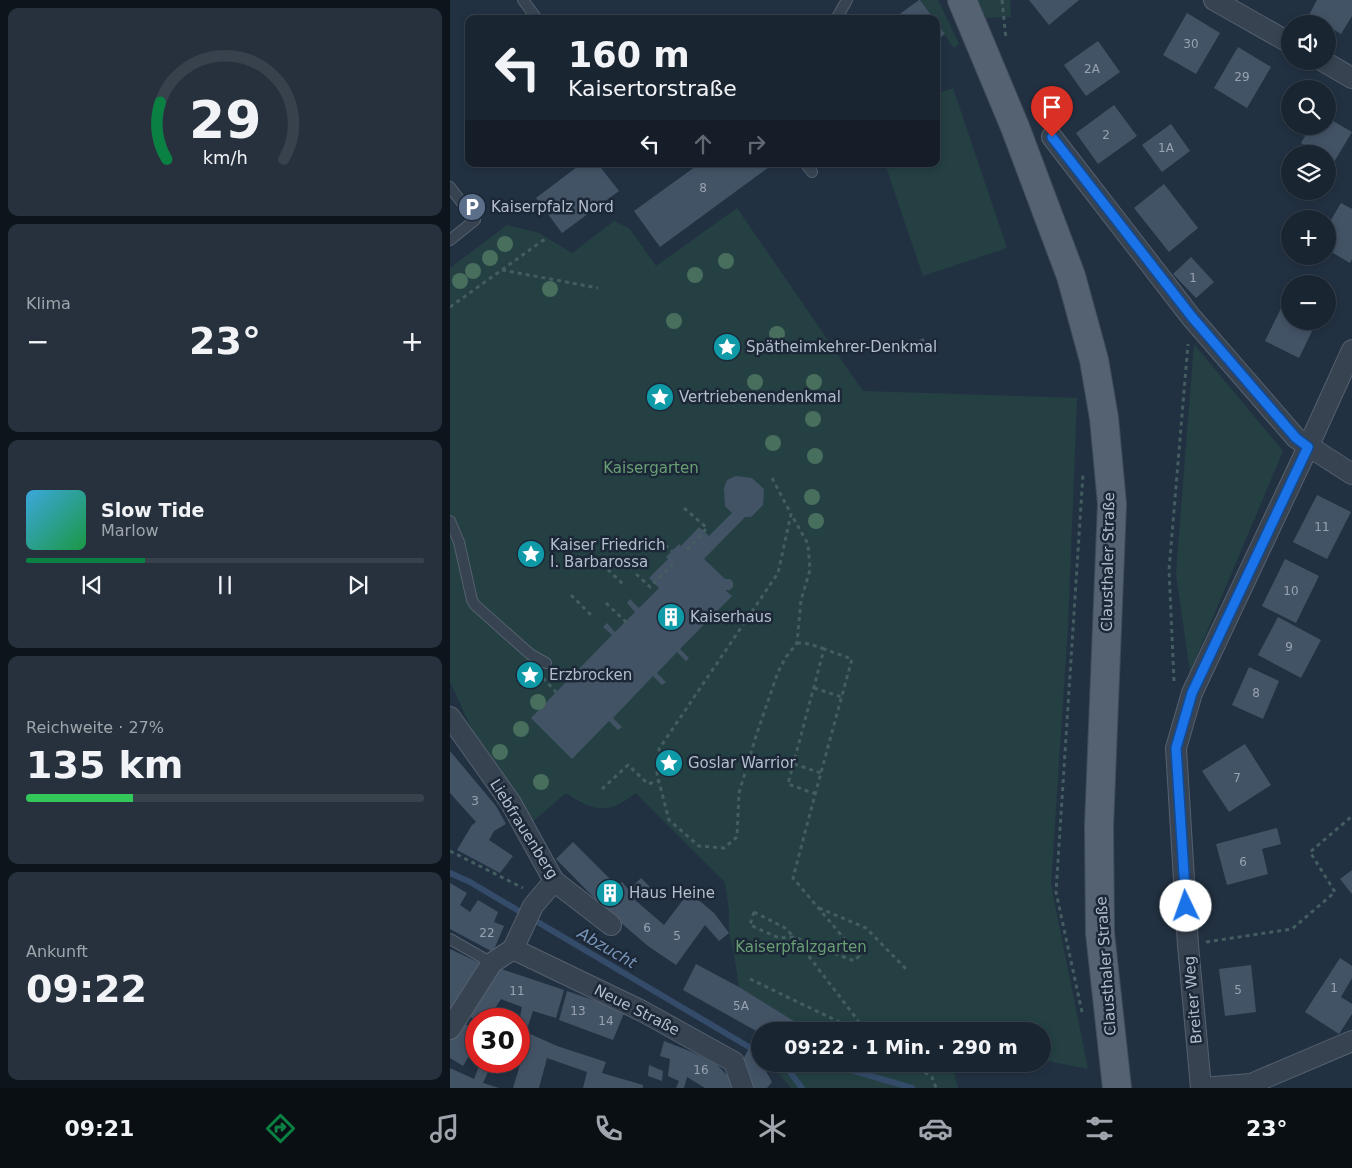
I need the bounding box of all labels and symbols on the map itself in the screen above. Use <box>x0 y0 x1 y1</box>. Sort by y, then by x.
house number: 30 <box>1183 37 1199 51</box>
house number: 2A <box>1084 62 1101 76</box>
house number: 29 <box>1234 70 1250 84</box>
pin <box>1031 86 1073 137</box>
house number: 2 <box>1102 128 1110 142</box>
house number: 1A <box>1158 141 1175 155</box>
house number: 8 <box>699 181 707 195</box>
parking icon: Kaiserpfalz Nord <box>457 192 487 222</box>
place label: Kaiserpfalz Nord <box>491 198 614 216</box>
house number: 1 <box>1189 271 1197 285</box>
place icon: Spätheimkehrer-Denkmal <box>712 332 742 362</box>
place label: Spätheimkehrer-Denkmal <box>746 338 937 356</box>
place icon: Vertriebenendenkmal <box>645 382 675 412</box>
place label: Vertriebenendenkmal <box>679 388 841 406</box>
park label: Kaisergarten <box>603 459 699 477</box>
street label: Clausthaler Straße <box>1098 492 1118 632</box>
house number: 11 <box>1314 520 1330 534</box>
place label: Kaiser Friedrich I. Barbarossa <box>550 536 666 571</box>
place icon: Kaiser Friedrich I. Barbarossa <box>516 539 546 569</box>
house number: 10 <box>1283 584 1299 598</box>
building icon: Kaiserhaus <box>656 602 686 632</box>
place label: Kaiserhaus <box>690 608 772 626</box>
house number: 9 <box>1285 640 1293 654</box>
place icon: Erzbrocken <box>515 660 545 690</box>
place label: Erzbrocken <box>549 666 632 684</box>
house number: 8 <box>1252 686 1260 700</box>
place icon: Goslar Warrior <box>654 748 684 778</box>
place label: Goslar Warrior <box>688 754 796 772</box>
house number: 7 <box>1233 771 1241 785</box>
street label: Liebfrauenberg <box>486 776 562 882</box>
house number: 3 <box>471 794 479 808</box>
house number: 6 <box>1239 855 1247 869</box>
building icon: Haus Heine <box>595 878 625 908</box>
position arrow <box>1159 879 1211 931</box>
place label: Haus Heine <box>629 884 715 902</box>
street label: Clausthaler Straße <box>1092 896 1120 1036</box>
house number: 6 <box>643 921 651 935</box>
water label: Abzucht <box>573 923 640 973</box>
house number: 22 <box>479 926 495 940</box>
house number: 5 <box>673 929 681 943</box>
park label: Kaiserpfalzgarten <box>735 938 867 956</box>
street label: Breiter Weg <box>1180 955 1206 1045</box>
street label: Neue Straße <box>591 981 683 1039</box>
house number: 1 <box>1330 981 1338 995</box>
house number: 5 <box>1234 983 1242 997</box>
house number: 11 <box>509 984 525 998</box>
house number: 5A <box>733 999 750 1013</box>
house number: 13 <box>570 1004 586 1018</box>
speed limit sign: 30 <box>465 1008 530 1073</box>
house number: 14 <box>598 1014 614 1028</box>
house number: 16 <box>693 1063 709 1077</box>

